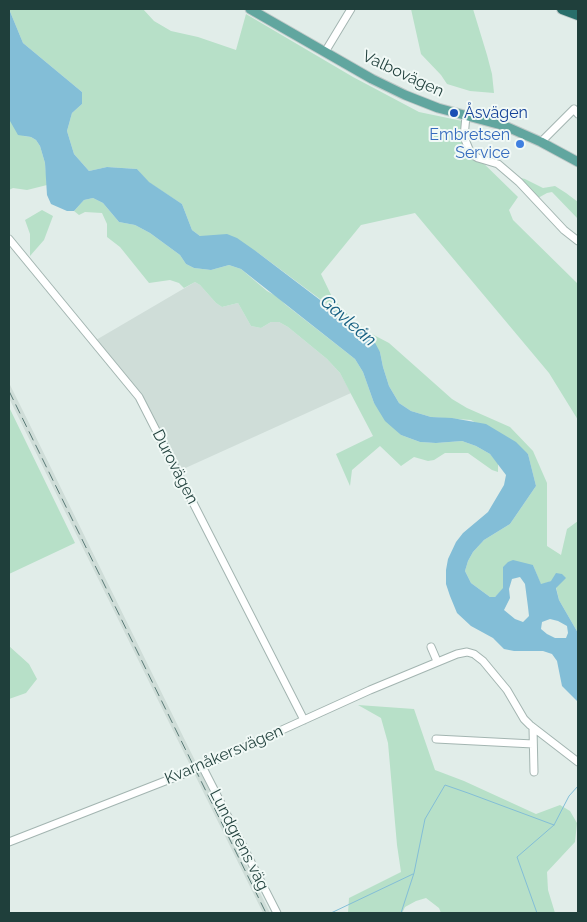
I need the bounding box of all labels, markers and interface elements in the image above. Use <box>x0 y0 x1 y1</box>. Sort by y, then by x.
street label: Valbovägen <box>359 47 447 101</box>
place label: Åsvägen <box>464 103 528 123</box>
marker: Åsvägen <box>448 107 460 119</box>
place label: Embretsen Service <box>429 125 510 163</box>
marker: Embretsen Service <box>514 138 526 150</box>
water label: Gavleån <box>316 291 380 351</box>
street label: Durovägen <box>148 426 202 508</box>
street label: Kvarnåkersvägen <box>162 721 286 789</box>
street label: Lundgrens väg <box>205 786 273 894</box>

